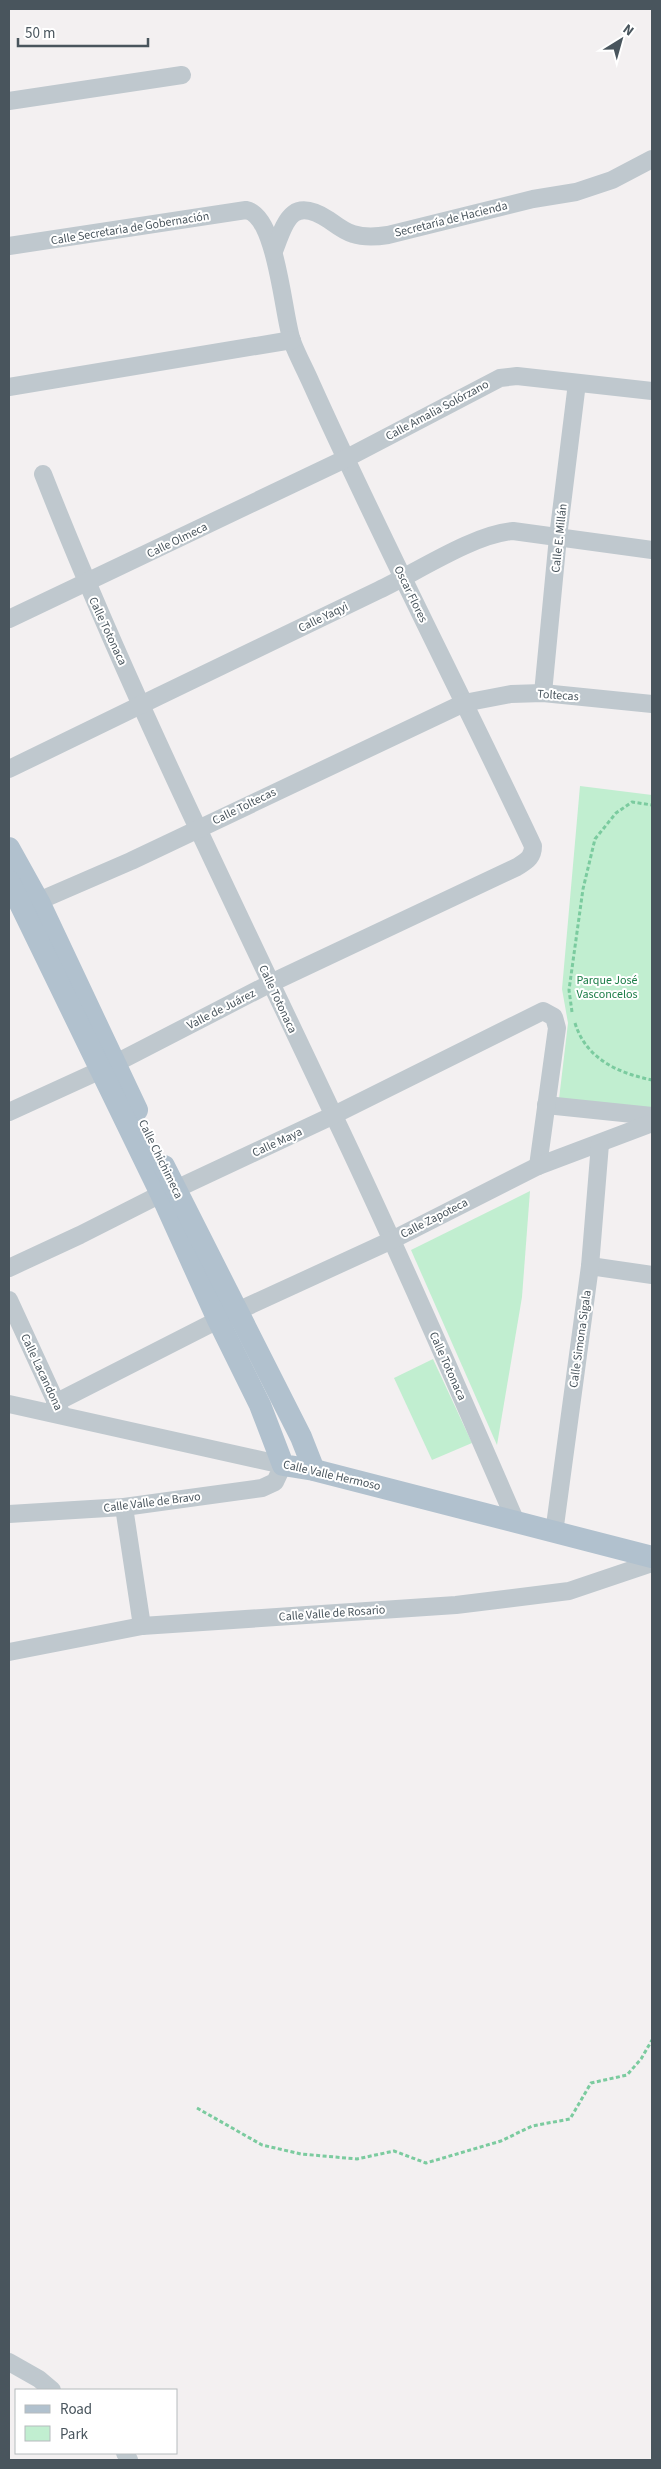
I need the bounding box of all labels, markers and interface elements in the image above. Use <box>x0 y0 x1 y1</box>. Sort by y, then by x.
scale bar <box>18 15 148 47</box>
north arrow <box>596 15 646 65</box>
text: N <box>618 20 638 41</box>
text: 50 m <box>25 23 55 44</box>
street label: Secretaría de Hacienda <box>393 197 509 242</box>
street label: Calle Secretaria de Gobernación <box>50 208 211 249</box>
street label: Calle Amalia Solórzano <box>383 376 492 445</box>
street label: Calle E. Millán <box>547 503 572 574</box>
street label: Calle Olmeca <box>144 518 210 562</box>
street label: Oscar Flores <box>389 563 432 626</box>
street label: Calle Totonaca <box>84 594 131 668</box>
street label: Calle Yaqyi <box>295 598 351 637</box>
street label: Toltecas <box>537 686 579 705</box>
street label: Calle Toltecas <box>210 784 279 829</box>
street label: Calle Totonaca <box>254 962 301 1036</box>
park label: Parque José Vasconcelos <box>576 972 638 1003</box>
street label: Valle de Juárez <box>184 985 258 1034</box>
street label: Calle Chichimeca <box>134 1117 187 1202</box>
street label: Calle Maya <box>249 1123 305 1161</box>
street label: Calle Zapoteca <box>397 1194 471 1243</box>
street label: Calle Simona Sigala <box>565 1289 596 1389</box>
street label: Calle Totonaca <box>425 1329 470 1403</box>
street label: Calle Lacandona <box>16 1331 67 1413</box>
street label: Calle Valle Hermoso <box>281 1456 382 1495</box>
street label: Calle Valle de Bravo <box>102 1488 202 1517</box>
street label: Calle Valle de Rosario <box>278 1601 386 1626</box>
legend <box>15 2389 178 2454</box>
text: Road <box>60 2399 92 2420</box>
text: Park <box>60 2424 89 2445</box>

